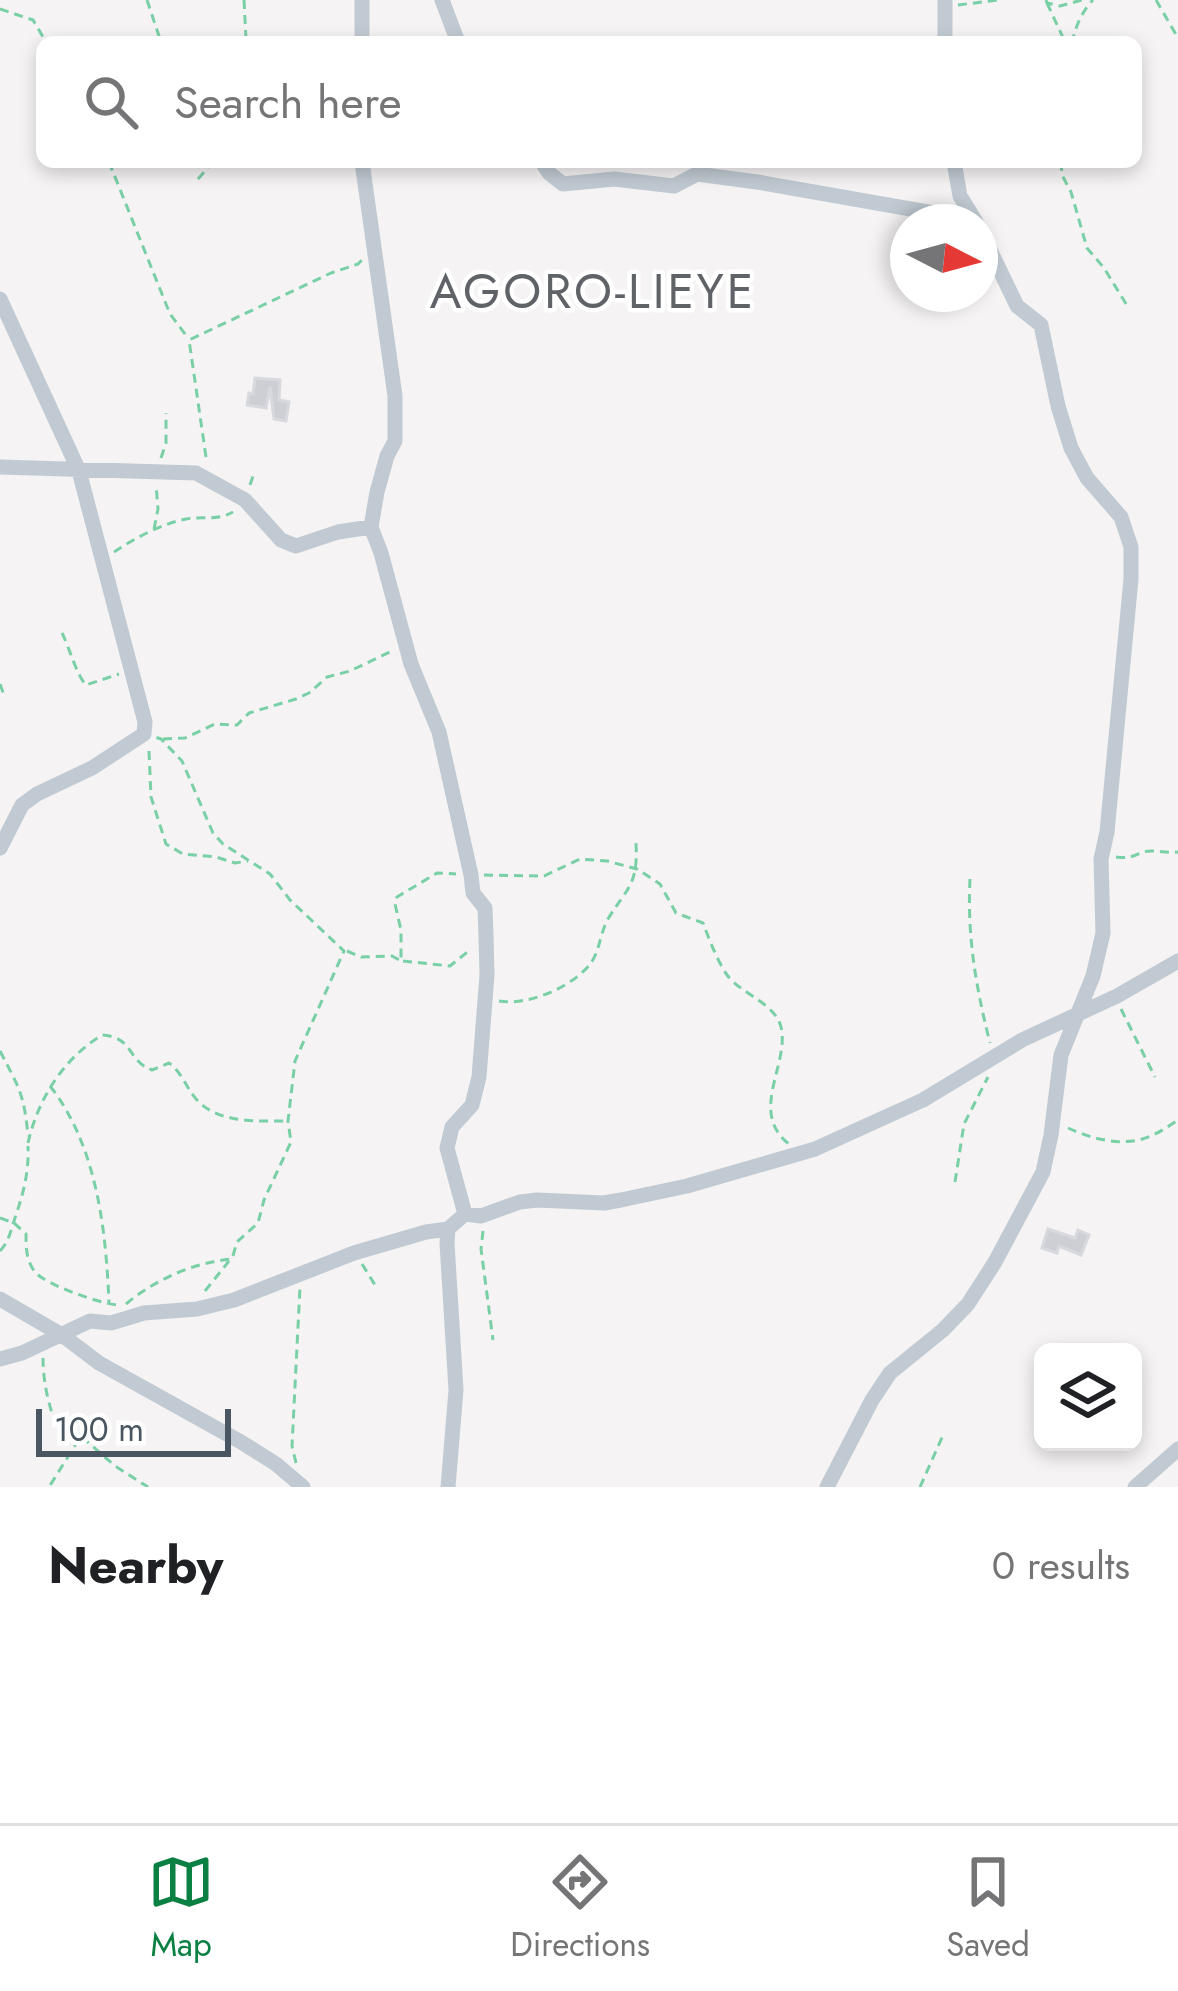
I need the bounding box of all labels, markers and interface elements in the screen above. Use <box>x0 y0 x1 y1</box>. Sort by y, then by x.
search box <box>36 36 1142 168</box>
icon: search <box>78 69 144 135</box>
text: Search here <box>174 70 402 135</box>
north arrow <box>890 204 998 312</box>
district label: AGORO-LIEYE <box>430 257 756 326</box>
map controls <box>1034 1343 1142 1451</box>
button: layers <box>1034 1343 1142 1451</box>
scale bar <box>36 1403 231 1456</box>
text: 100 m <box>54 1406 144 1453</box>
text: Nearby <box>48 1528 223 1602</box>
text: 0 results <box>992 1537 1130 1594</box>
tab: Map <box>148 1849 214 1968</box>
tab: Directions <box>510 1849 650 1968</box>
tab: Saved <box>946 1849 1030 1968</box>

